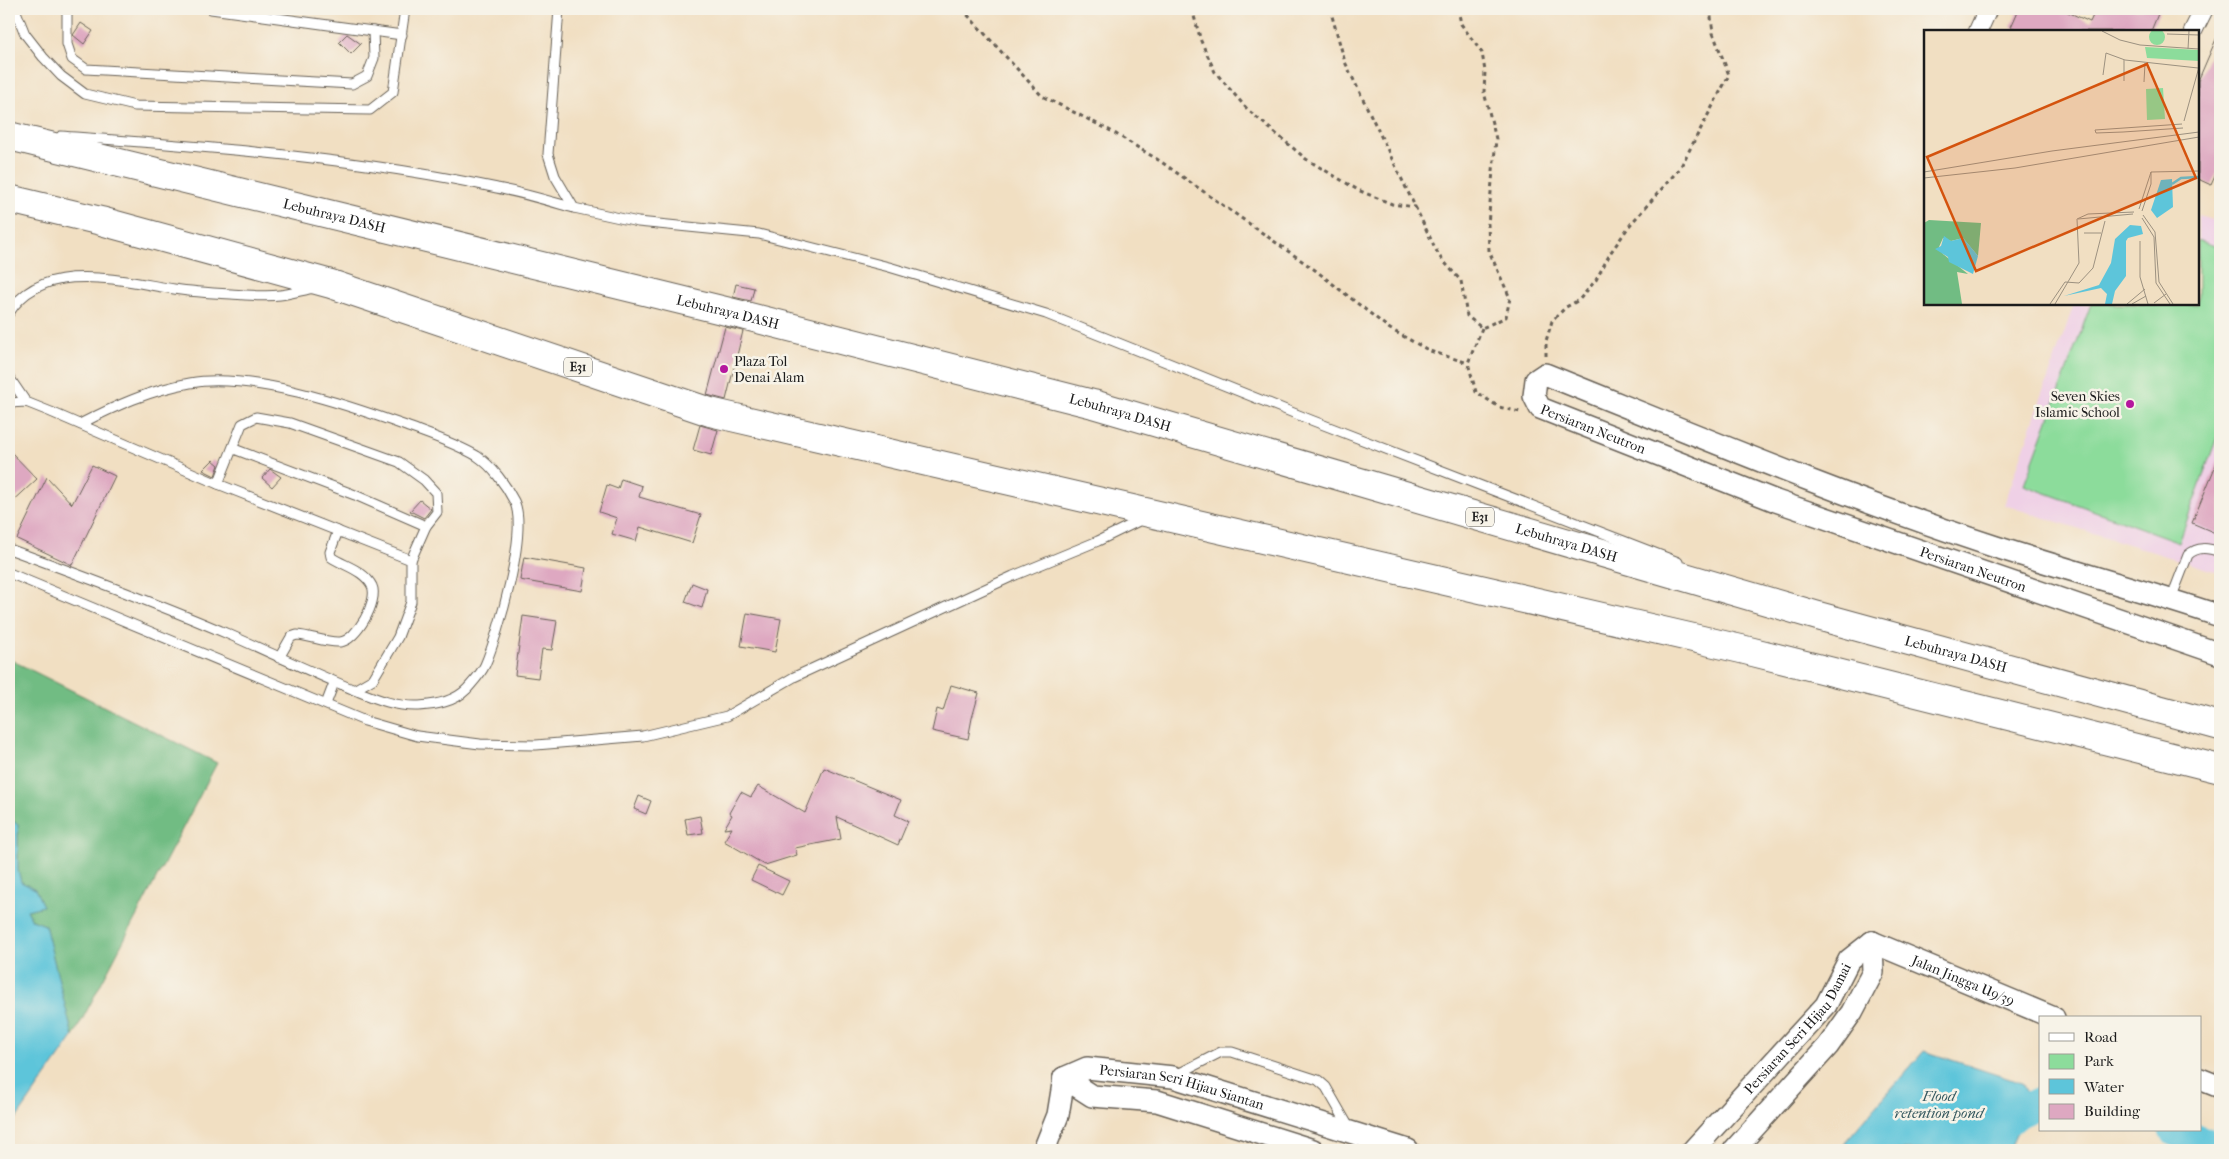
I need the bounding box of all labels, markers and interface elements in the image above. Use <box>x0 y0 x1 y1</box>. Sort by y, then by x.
inset map <box>1924 30 2199 305</box>
street label: Lebuhraya DASH <box>281 195 387 237</box>
street label: Lebuhraya DASH <box>675 291 781 333</box>
place label: Plaza Tol Denai Alam <box>734 353 805 386</box>
road number: E31 <box>564 358 592 377</box>
marker: Plaza Tol Denai Alam <box>718 363 730 375</box>
place label: Seven Skies Islamic School <box>2035 388 2120 421</box>
street label: Lebuhraya DASH <box>1067 390 1173 435</box>
marker: Seven Skies Islamic School <box>2124 398 2136 410</box>
street label: Persiaran Neutron <box>1538 401 1648 458</box>
road number: E31 <box>1466 508 1494 526</box>
street label: Lebuhraya DASH <box>1513 520 1619 566</box>
street label: Persiaran Neutron <box>1917 543 2028 596</box>
street label: Lebuhraya DASH <box>1903 632 2009 676</box>
street label: Jalan Jingga U9/39 <box>1908 951 2017 1010</box>
street label: Persiaran Seri Hijau Damai <box>1741 960 1855 1098</box>
legend <box>2039 1016 2202 1132</box>
text: Road <box>2084 1028 2118 1046</box>
text: Park <box>2084 1052 2114 1070</box>
street label: Persiaran Seri Hijau Siantan <box>1098 1061 1266 1114</box>
text: Water <box>2083 1078 2124 1096</box>
water label: Flood retention pond <box>1895 1087 1986 1122</box>
text: Building <box>2084 1102 2141 1120</box>

